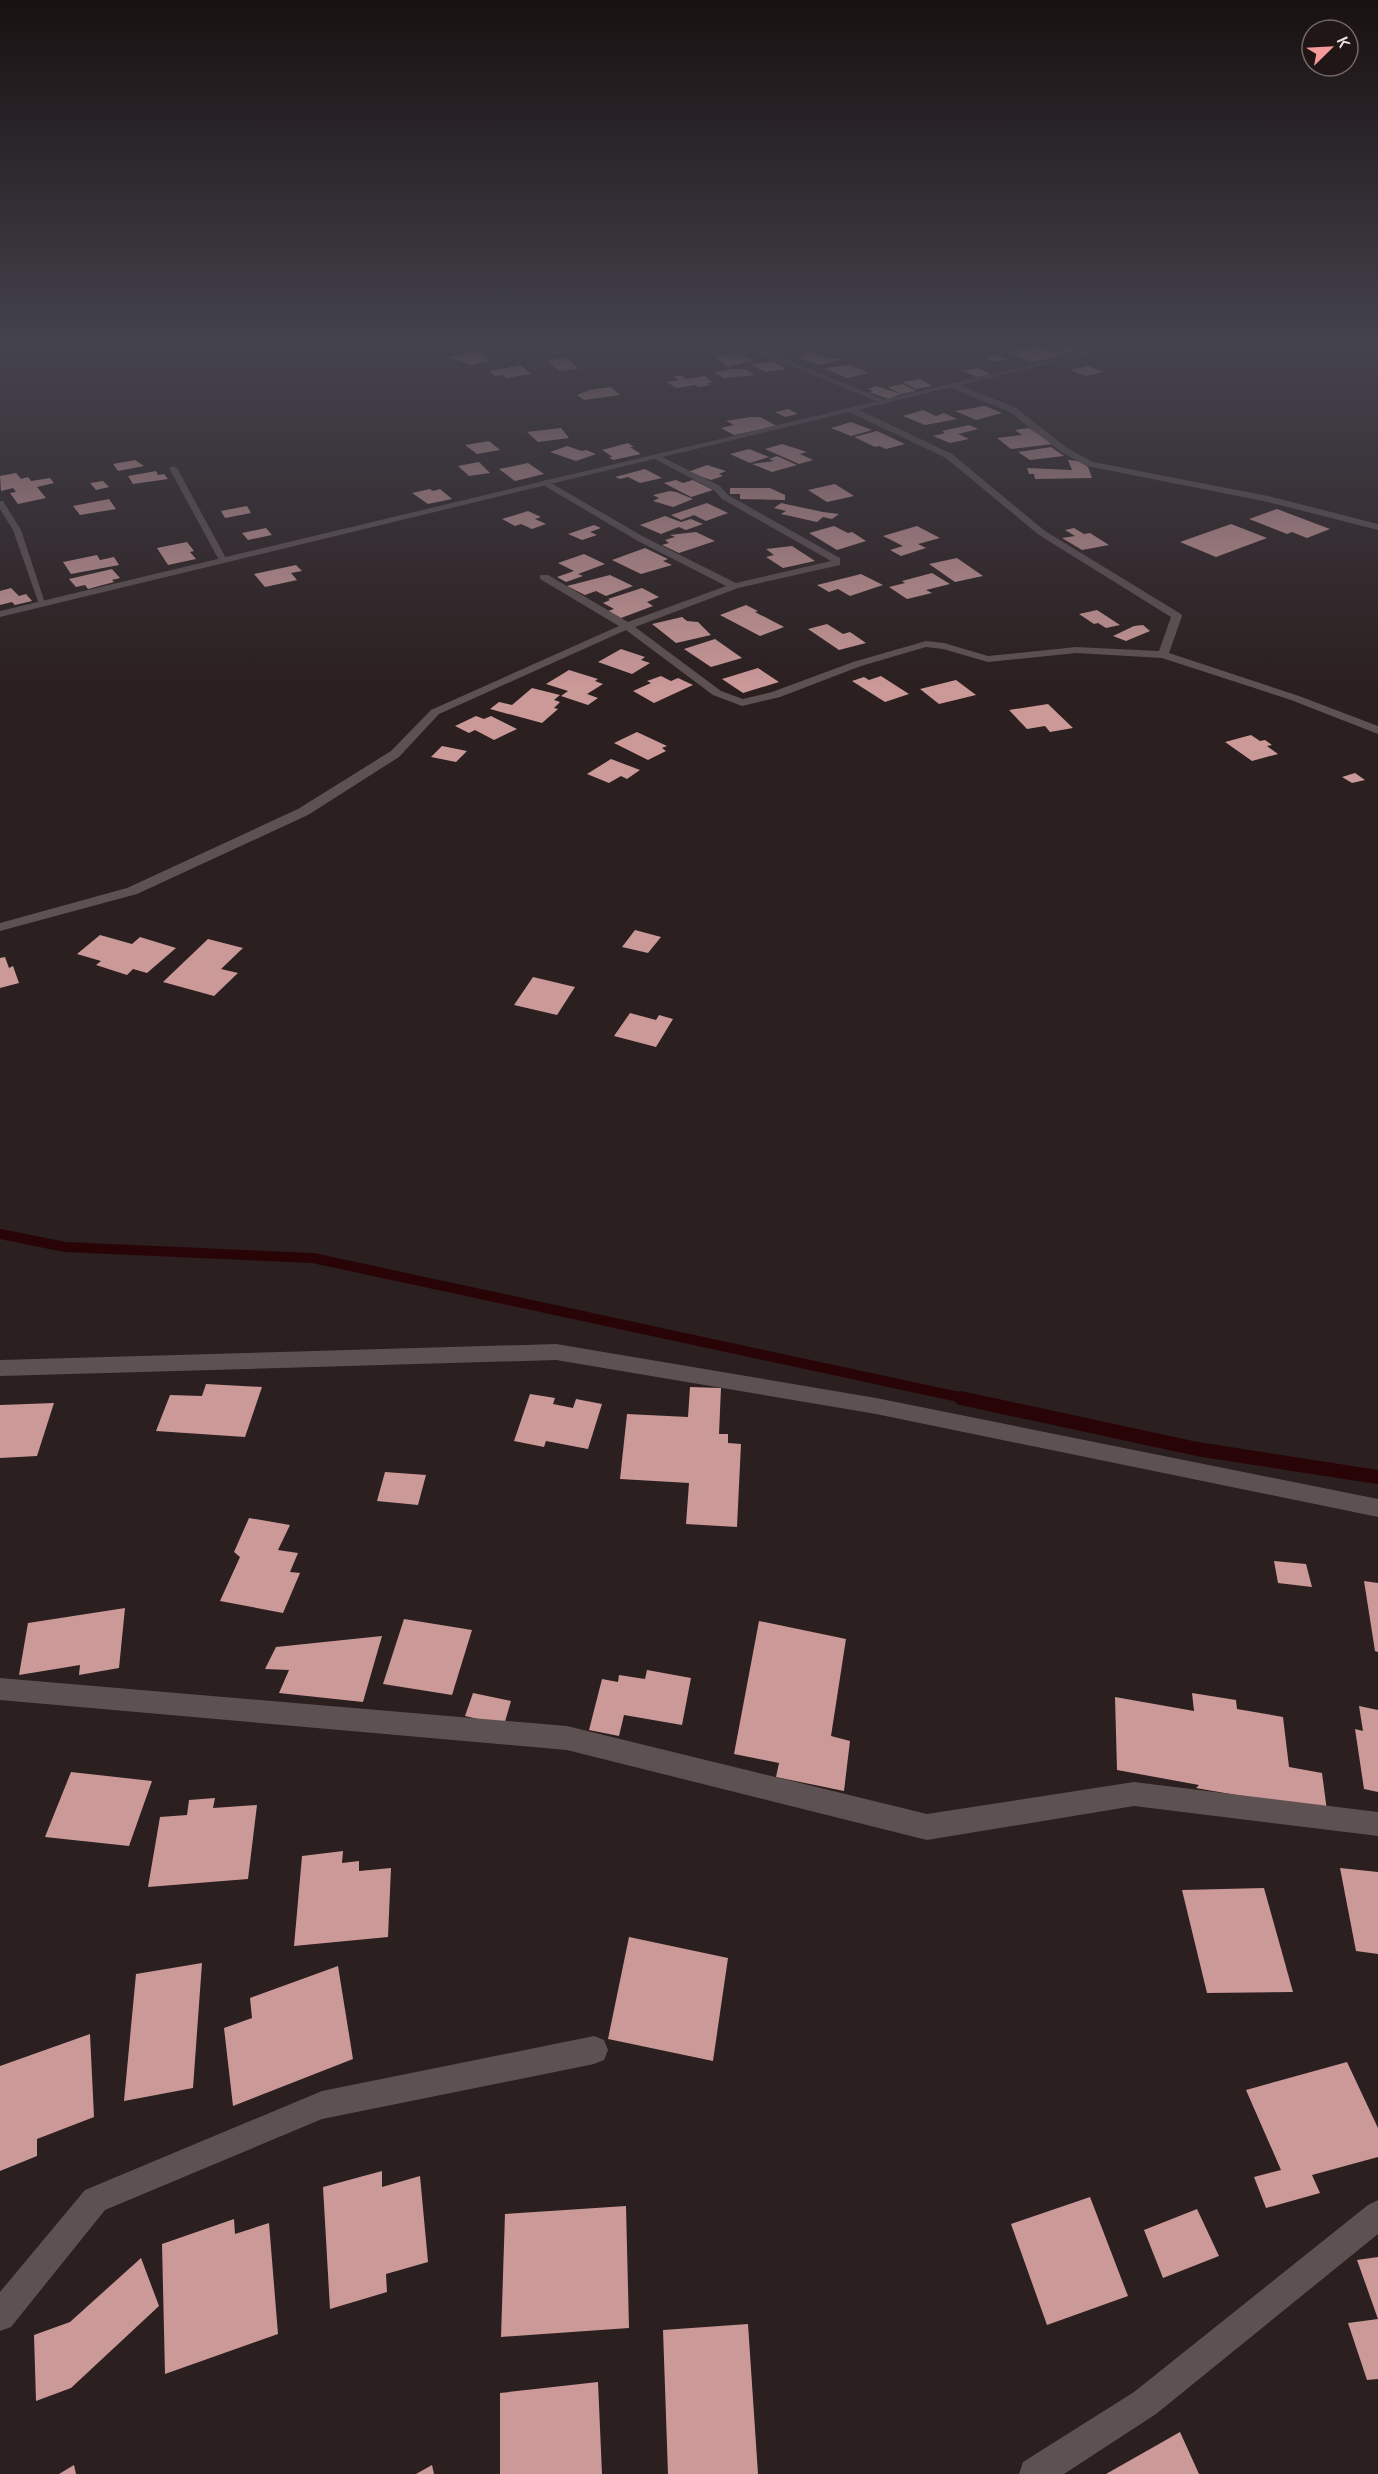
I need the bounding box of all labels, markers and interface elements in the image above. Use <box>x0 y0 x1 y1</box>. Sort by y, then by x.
north arrow <box>1300 18 1360 78</box>
text: K <box>1333 34 1354 51</box>

